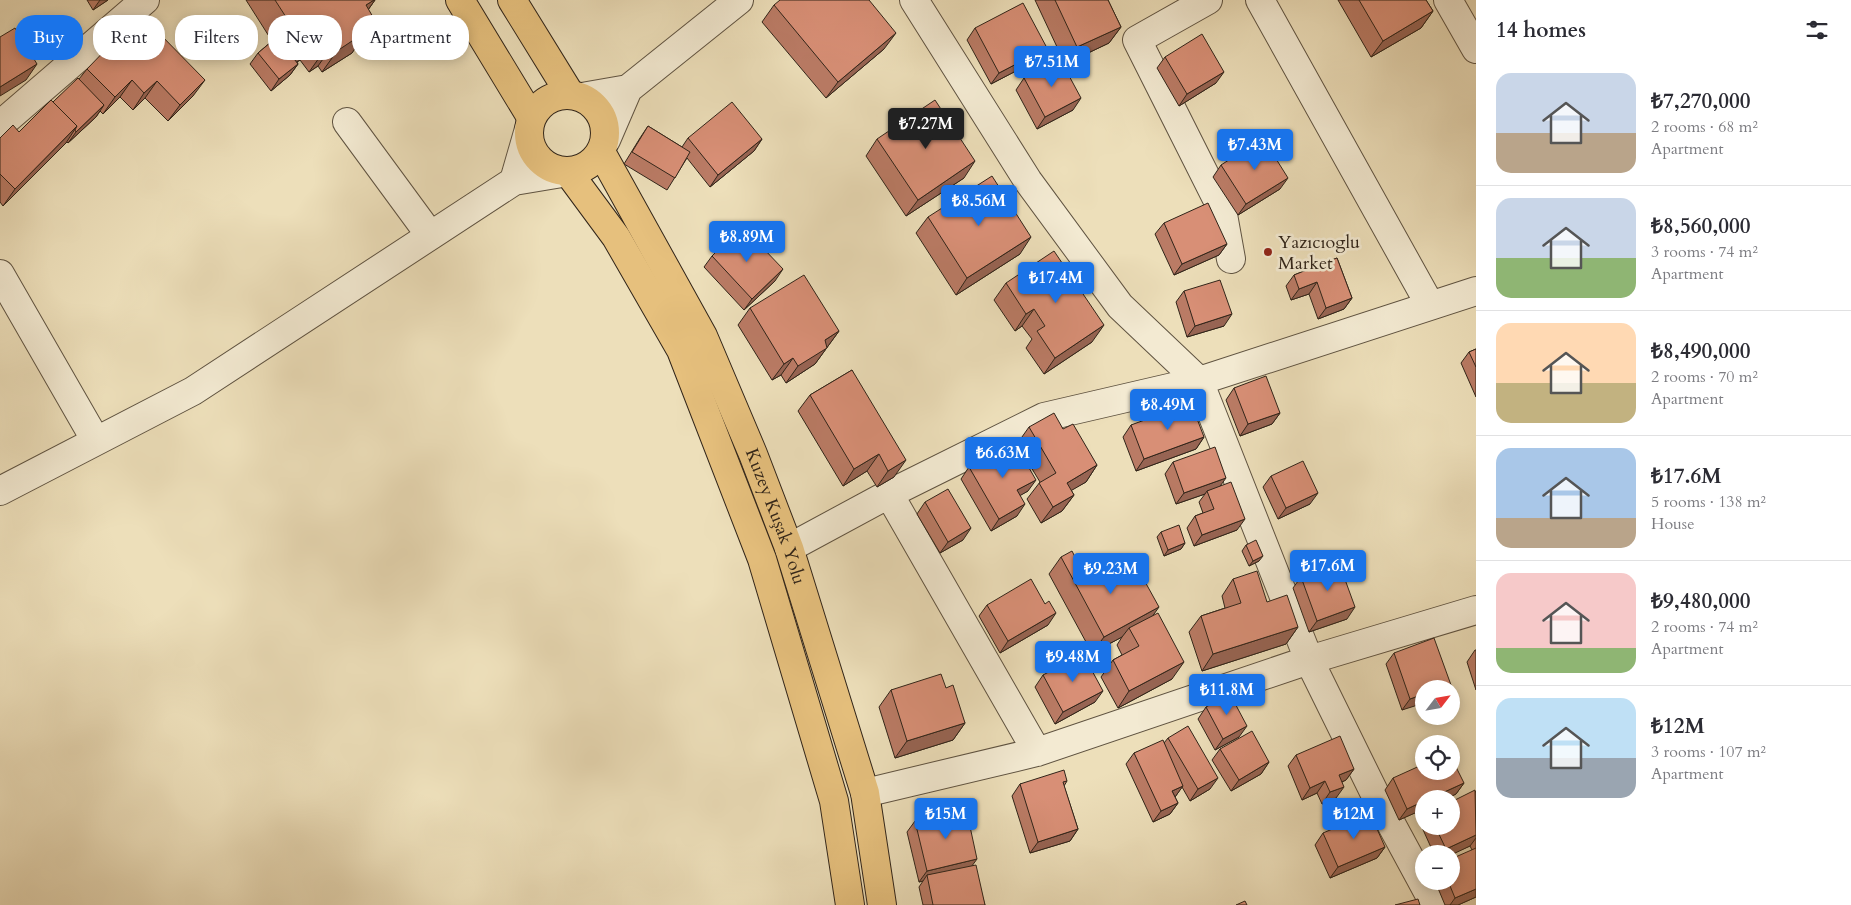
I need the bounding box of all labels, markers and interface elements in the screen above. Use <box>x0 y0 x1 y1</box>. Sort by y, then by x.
chip: Buy <box>15 15 83 60</box>
chip: Rent <box>93 15 165 60</box>
chip: Filters <box>175 15 258 60</box>
chip: New <box>268 15 342 60</box>
chip: Apartment <box>352 15 469 60</box>
text: 14 homes <box>1496 16 1586 45</box>
icon: filters <box>1803 16 1831 44</box>
pin: ₺7.51M <box>1011 46 1093 88</box>
text: ₺7.51M <box>1025 51 1079 73</box>
text: ₺7,270,000 <box>1651 87 1751 116</box>
icon: home <box>1536 93 1596 153</box>
pin: ₺7.27M <box>885 108 967 150</box>
text: ₺7.27M <box>899 113 953 135</box>
text: 2 rooms · 68 m² <box>1651 116 1758 138</box>
pin: ₺7.43M <box>1214 128 1296 171</box>
text: ₺7.43M <box>1228 134 1282 156</box>
text: Apartment <box>1651 138 1724 160</box>
pin: ₺8.56M <box>938 184 1020 227</box>
text: ₺8.56M <box>952 190 1006 212</box>
text: ₺8,560,000 <box>1651 212 1751 241</box>
icon: home <box>1536 218 1596 278</box>
pin: ₺8.89M <box>706 220 788 263</box>
text: ₺8.89M <box>720 226 774 248</box>
place label: Yazıcıoglu Market <box>1278 230 1360 276</box>
text: 3 rooms · 74 m² <box>1651 241 1758 263</box>
marker: Yazıcıoglu Market <box>1262 246 1274 258</box>
pin: ₺17.4M <box>1015 262 1097 304</box>
text: Apartment <box>1651 263 1724 285</box>
text: ₺17.4M <box>1029 267 1083 289</box>
text: ₺8,490,000 <box>1651 337 1751 366</box>
icon: home <box>1536 343 1596 403</box>
text: 2 rooms · 70 m² <box>1651 366 1758 388</box>
pin: ₺8.49M <box>1127 388 1209 431</box>
text: Apartment <box>1651 388 1724 410</box>
text: ₺8.49M <box>1141 394 1195 416</box>
pin: ₺6.63M <box>962 436 1044 479</box>
text: ₺6.63M <box>976 442 1030 464</box>
street label: Kuzey Kuşak Yolu <box>739 445 812 588</box>
text: ₺17.6M <box>1651 462 1722 491</box>
icon: home <box>1536 468 1596 528</box>
text: 5 rooms · 138 m² <box>1651 491 1766 513</box>
text: House <box>1651 513 1694 535</box>
pin: ₺17.6M <box>1287 550 1369 592</box>
pin: ₺9.23M <box>1070 552 1152 595</box>
text: ₺17.6M <box>1301 555 1355 577</box>
text: ₺9.23M <box>1084 558 1138 580</box>
text: ₺9,480,000 <box>1651 587 1751 616</box>
icon: home <box>1536 593 1596 653</box>
text: 2 rooms · 74 m² <box>1651 616 1758 638</box>
text: Apartment <box>1651 638 1724 660</box>
pin: ₺9.48M <box>1032 640 1114 683</box>
text: ₺9.48M <box>1046 646 1100 668</box>
pin: ₺11.8M <box>1186 674 1268 716</box>
text: ₺11.8M <box>1200 679 1254 701</box>
north arrow <box>1415 680 1460 725</box>
map controls <box>1415 680 1460 890</box>
text: ₺12M <box>1651 712 1705 741</box>
icon: home <box>1536 718 1596 778</box>
button: locate <box>1415 735 1460 780</box>
text: 3 rooms · 107 m² <box>1651 741 1766 763</box>
text: Apartment <box>1651 763 1724 785</box>
button: + <box>1415 790 1460 835</box>
pin: ₺15M <box>916 798 976 840</box>
pin: ₺12M <box>1324 798 1384 840</box>
text: ₺15M <box>925 803 967 825</box>
text: ₺12M <box>1333 803 1375 825</box>
button: − <box>1415 845 1460 890</box>

